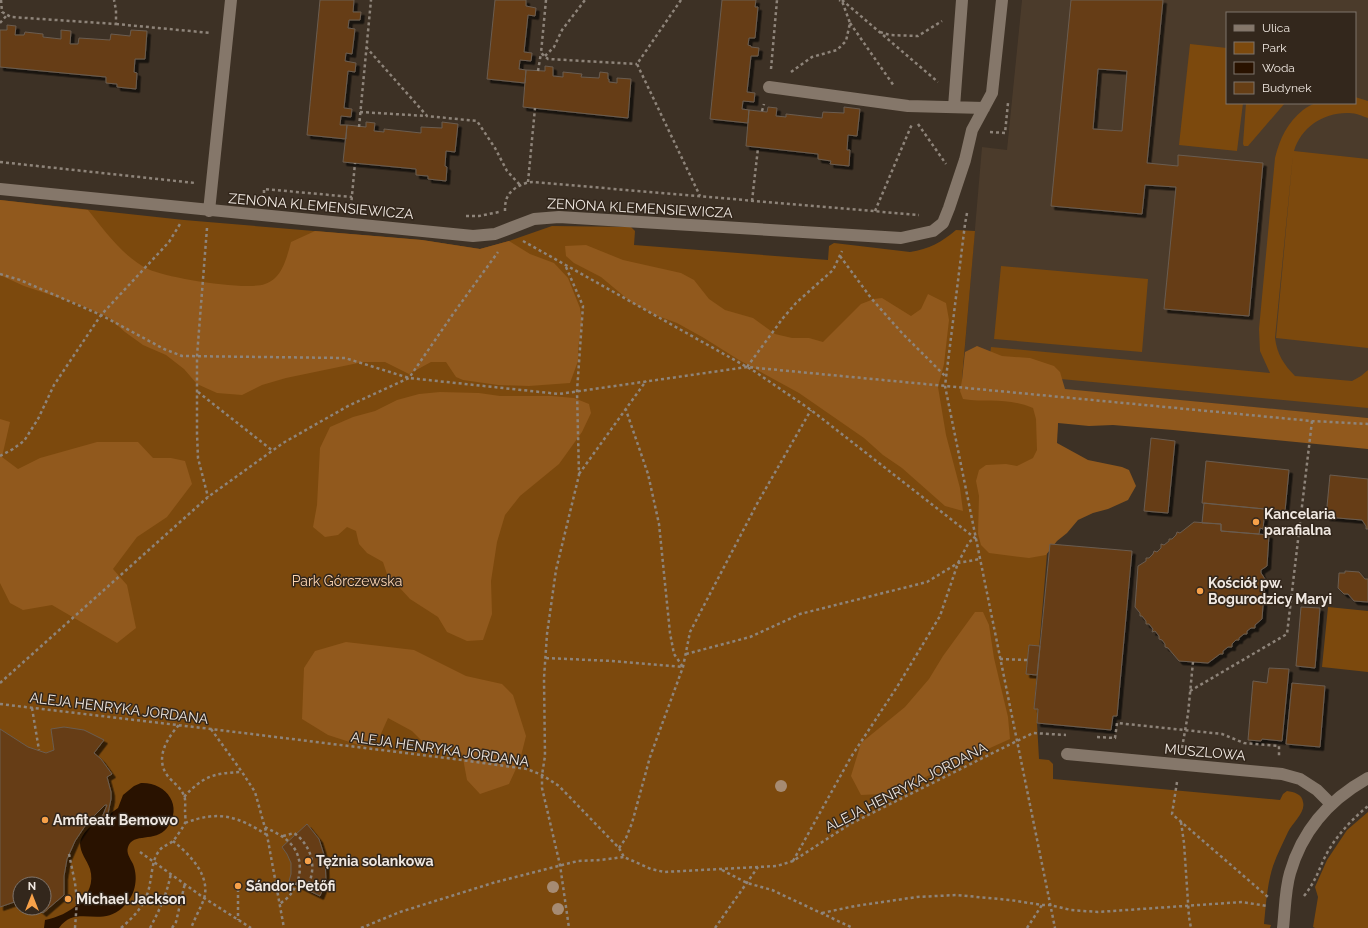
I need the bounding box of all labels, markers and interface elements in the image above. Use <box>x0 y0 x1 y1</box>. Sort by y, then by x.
legend <box>1226 12 1356 104</box>
text: Ulica <box>1262 21 1290 35</box>
text: Park <box>1262 41 1287 55</box>
text: Woda <box>1262 61 1295 75</box>
text: Budynek <box>1262 81 1312 95</box>
street label: ZENONA KLEMENSIEWICZA <box>228 190 415 222</box>
street label: ZENONA KLEMENSIEWICZA <box>547 195 734 221</box>
place label: Kancelaria parafialna <box>1264 506 1336 538</box>
marker: Kancelaria parafialna <box>1251 517 1261 527</box>
park label: Park Górczewska <box>292 573 402 589</box>
place label: Kościół pw. Bogurodzicy Maryi <box>1208 575 1332 607</box>
marker: Kościół pw. Bogurodzicy Maryi <box>1195 586 1205 596</box>
street label: ALEJA HENRYKA JORDANA <box>29 689 210 727</box>
street label: ALEJA HENRYKA JORDANA <box>350 729 531 770</box>
street label: ALEJA HENRYKA JORDANA <box>822 739 990 835</box>
street label: MUSZLOWA <box>1164 740 1247 764</box>
place label: Amfiteatr Bemowo <box>53 812 178 828</box>
marker: Amfiteatr Bemowo <box>40 815 50 825</box>
place label: Tężnia solankowa <box>316 853 434 869</box>
marker: Tężnia solankowa <box>303 856 313 866</box>
north arrow <box>12 876 52 916</box>
place label: Sándor Petőfi <box>246 878 336 894</box>
text: N <box>28 880 36 893</box>
marker: Sándor Petőfi <box>233 881 243 891</box>
place label: Michael Jackson <box>76 891 186 907</box>
marker: Michael Jackson <box>63 894 73 904</box>

